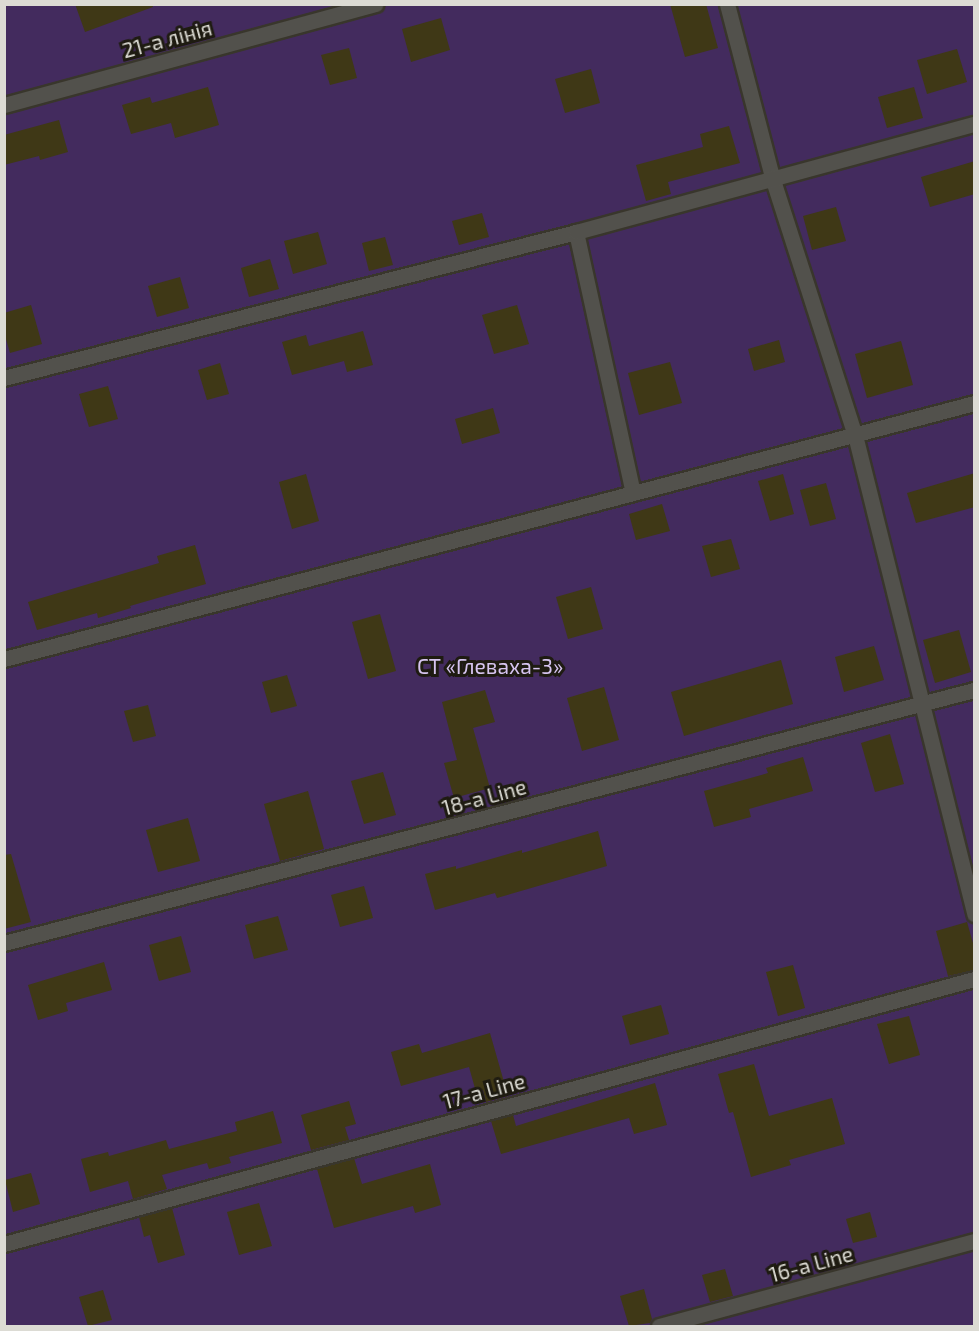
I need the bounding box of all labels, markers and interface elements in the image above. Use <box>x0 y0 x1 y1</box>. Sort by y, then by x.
street label: 21-а лінія <box>119 15 215 63</box>
park label: СТ «Глеваха-3» <box>417 653 563 679</box>
street label: 18-a Line <box>439 774 529 820</box>
street label: 17-a Line <box>440 1068 528 1114</box>
street label: 16-a Line <box>766 1241 856 1287</box>

